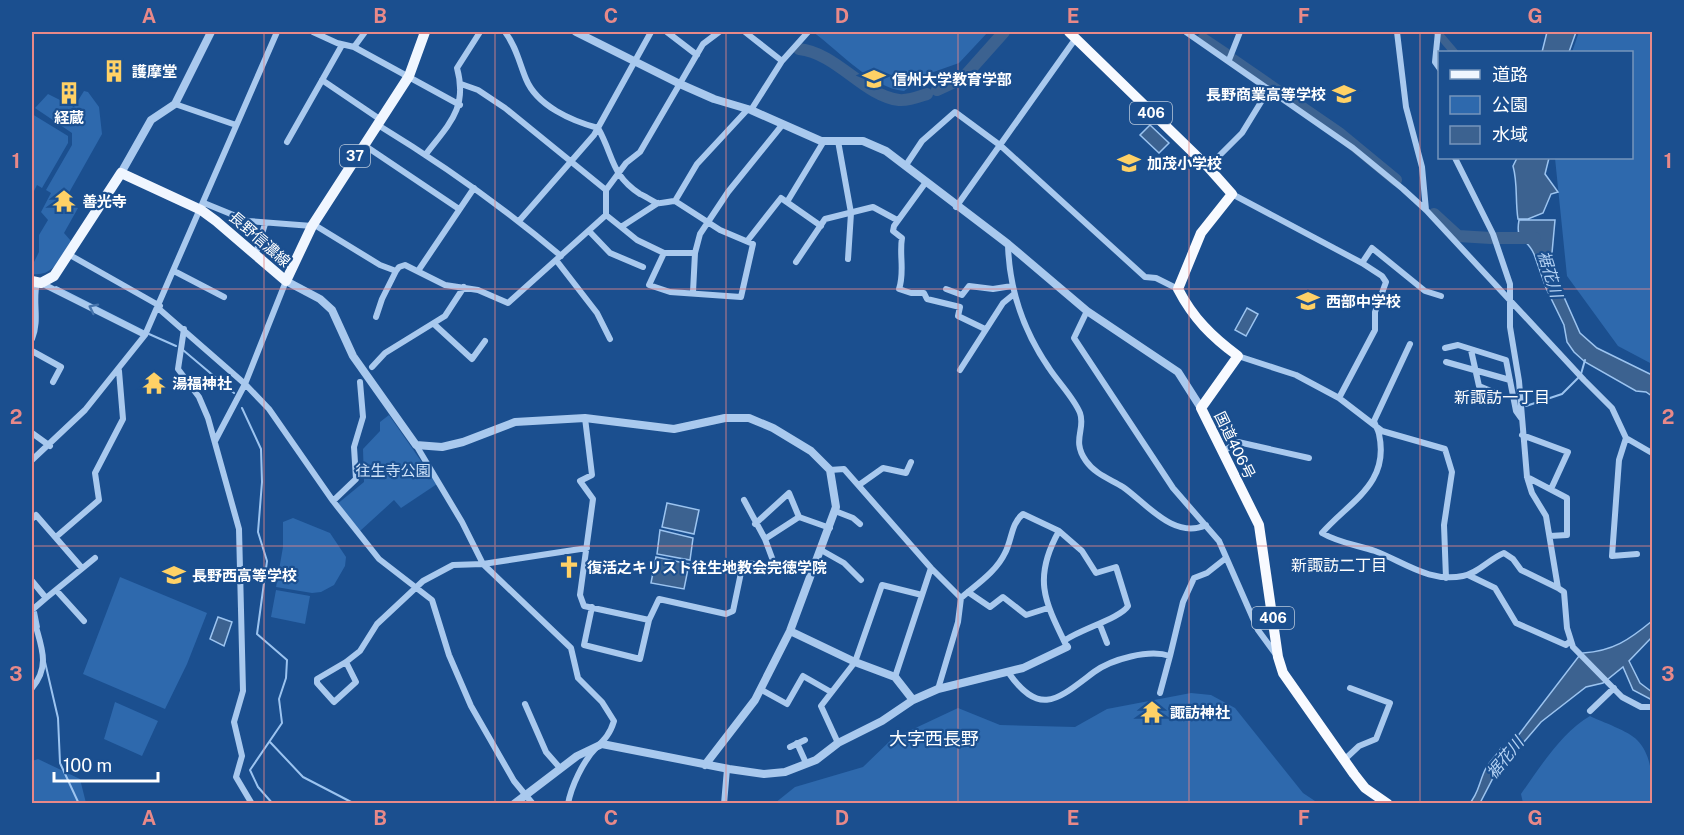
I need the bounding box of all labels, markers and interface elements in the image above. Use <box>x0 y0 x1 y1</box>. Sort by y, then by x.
text: A <box>142 4 156 28</box>
text: B <box>373 4 387 28</box>
text: C <box>604 4 618 28</box>
text: D <box>835 4 849 28</box>
text: E <box>1067 4 1079 28</box>
text: F <box>1298 4 1310 28</box>
text: G <box>1527 4 1543 28</box>
legend <box>1438 51 1633 159</box>
building icon: 護摩堂 <box>101 58 127 84</box>
place label: 護摩堂 <box>132 63 177 80</box>
text: 道路 <box>1492 64 1528 85</box>
school or university icon: 信州大学教育学部 <box>861 66 887 92</box>
place label: 信州大学教育学部 <box>892 71 1012 88</box>
building icon: 経蔵 <box>56 80 82 106</box>
school or university icon: 長野商業高等学校 <box>1331 81 1357 107</box>
place label: 長野商業高等学校 <box>1206 86 1326 103</box>
text: 公園 <box>1492 94 1528 115</box>
road number: 406 <box>1130 102 1172 124</box>
place label: 経蔵 <box>54 109 84 126</box>
text: 水域 <box>1492 124 1528 145</box>
road number: 37 <box>340 145 370 167</box>
text: 1 <box>12 149 20 173</box>
text: 1 <box>1664 149 1672 173</box>
school or university icon: 加茂小学校 <box>1116 150 1142 176</box>
place label: 加茂小学校 <box>1147 155 1222 172</box>
temple icon: 善光寺 <box>51 188 77 214</box>
place label: 善光寺 <box>82 193 127 210</box>
street label: 長野信濃線 <box>226 208 294 270</box>
water label: 裾花川 <box>1534 248 1567 302</box>
school or university icon: 西部中学校 <box>1295 288 1321 314</box>
place label: 西部中学校 <box>1326 293 1401 310</box>
one-way arrow <box>89 304 100 316</box>
temple icon: 湯福神社 <box>141 370 167 396</box>
place label: 湯福神社 <box>172 375 232 392</box>
district label: 新諏訪一丁目 <box>1454 388 1550 407</box>
text: 2 <box>10 405 22 429</box>
text: 2 <box>1662 405 1674 429</box>
street label: 国道406号 <box>1211 409 1259 481</box>
park label: 往生寺公園 <box>355 462 431 479</box>
church icon: 復活之キリスト往生地教会完徳学院 <box>556 554 582 580</box>
district label: 新諏訪二丁目 <box>1291 556 1387 575</box>
place label: 復活之キリスト往生地教会完徳学院 <box>587 559 827 576</box>
school or university icon: 長野西高等学校 <box>161 562 187 588</box>
place label: 長野西高等学校 <box>192 567 297 584</box>
road number: 406 <box>1252 607 1294 629</box>
text: 3 <box>9 662 23 686</box>
text: 3 <box>1661 662 1675 686</box>
temple icon: 諏訪神社 <box>1139 699 1165 725</box>
place label: 諏訪神社 <box>1170 704 1230 721</box>
district label: 大字西長野 <box>889 728 979 749</box>
water label: 裾花川 <box>1483 732 1529 783</box>
scale bar <box>54 745 158 783</box>
text: 100 m <box>63 755 112 776</box>
text: A <box>142 806 156 830</box>
text: B <box>373 806 387 830</box>
text: C <box>604 806 618 830</box>
text: D <box>835 806 849 830</box>
text: E <box>1067 806 1079 830</box>
text: F <box>1298 806 1310 830</box>
text: G <box>1527 806 1543 830</box>

